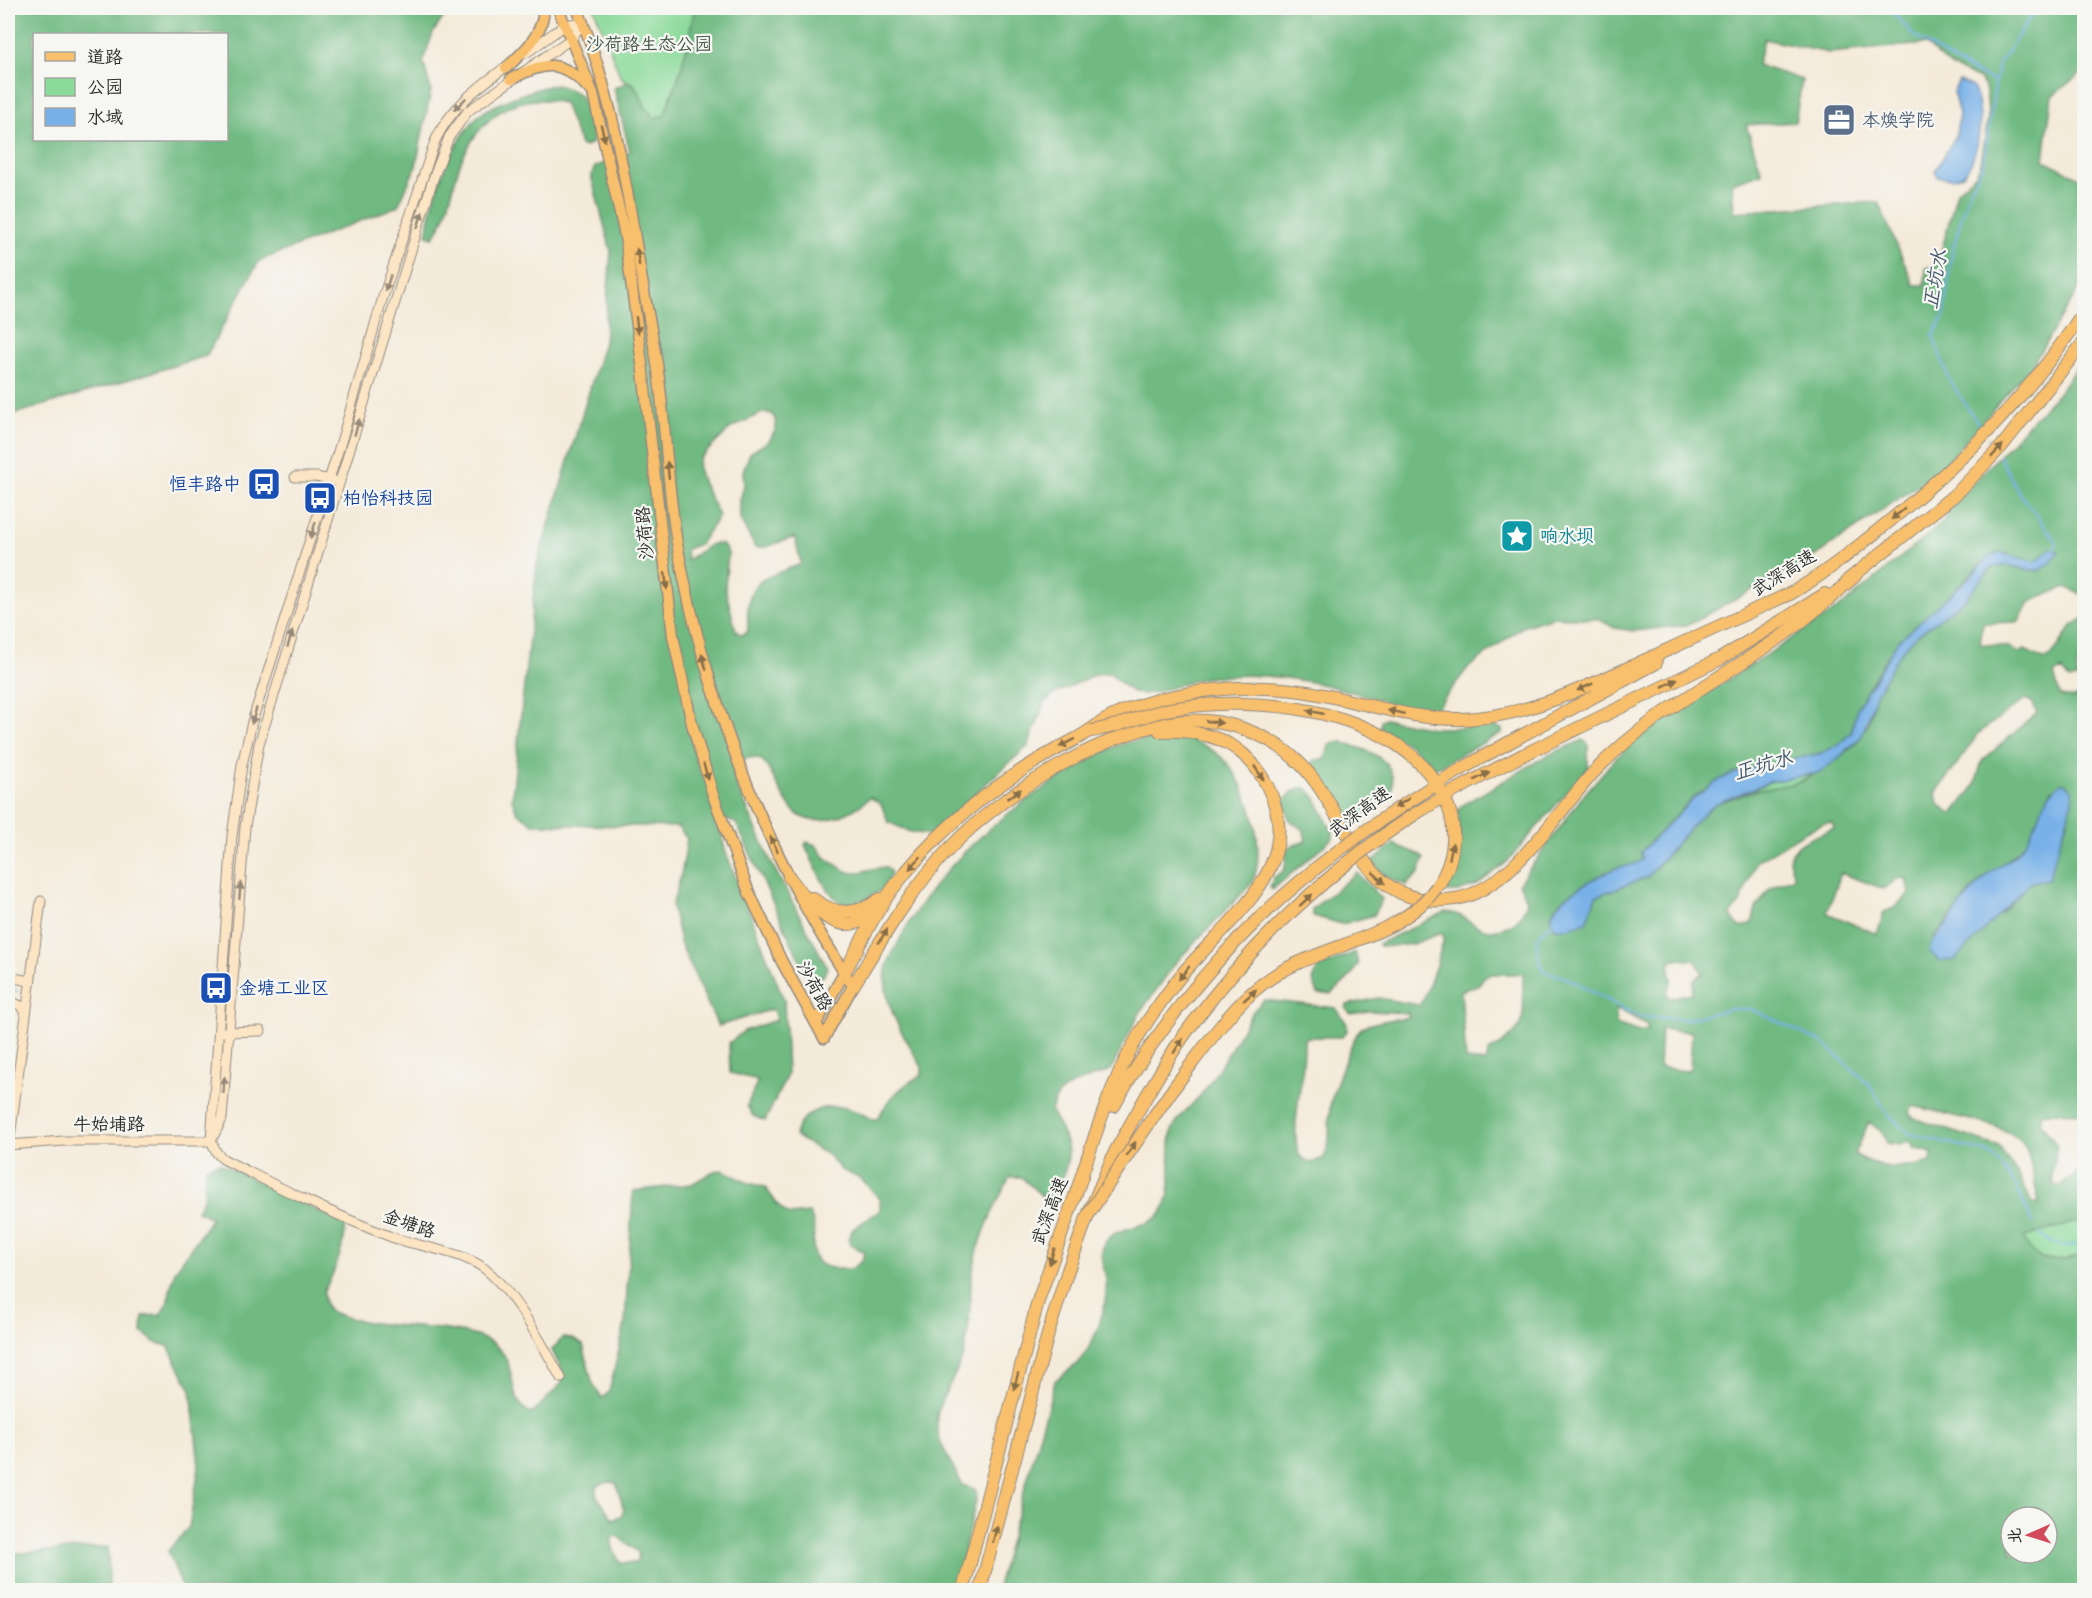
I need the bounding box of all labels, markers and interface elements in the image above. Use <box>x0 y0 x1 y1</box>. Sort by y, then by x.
legend <box>33 33 228 141</box>
park label: 沙荷路生态公园 <box>586 33 712 56</box>
text: 道路 <box>87 46 123 69</box>
text: 公园 <box>87 76 123 99</box>
one-way arrow <box>453 97 467 112</box>
office icon: 本焕学院 <box>1821 102 1857 138</box>
text: 水域 <box>87 106 123 129</box>
place label: 本焕学院 <box>1862 109 1934 132</box>
one-way arrow <box>598 124 608 142</box>
one-way arrow <box>416 211 425 229</box>
water label: 正坑水 <box>1917 246 1953 311</box>
one-way arrow <box>634 247 643 266</box>
one-way arrow <box>382 274 392 292</box>
one-way arrow <box>633 315 642 334</box>
one-way arrow <box>353 418 362 436</box>
one-way arrow <box>1990 444 2004 458</box>
one-way arrow <box>663 461 673 480</box>
bus stop icon: 恒丰路中 <box>246 466 282 502</box>
place label: 恒丰路中 <box>169 473 241 496</box>
bus stop icon: 柏怡科技园 <box>302 480 338 516</box>
place label: 柏怡科技园 <box>343 487 433 510</box>
street label: 沙荷路 <box>631 505 659 561</box>
one-way arrow <box>1890 507 1906 520</box>
place icon: 响水坝 <box>1499 518 1535 554</box>
one-way arrow <box>308 521 317 539</box>
place label: 响水坝 <box>1540 525 1594 548</box>
street label: 武深高速 <box>1747 544 1821 602</box>
one-way arrow <box>661 572 671 591</box>
one-way arrow <box>286 630 295 648</box>
one-way arrow <box>699 653 709 671</box>
one-way arrow <box>1661 679 1678 688</box>
one-way arrow <box>1576 682 1594 692</box>
one-way arrow <box>249 707 258 725</box>
one-way arrow <box>1306 707 1324 717</box>
one-way arrow <box>1386 707 1405 716</box>
one-way arrow <box>1204 718 1223 727</box>
one-way arrow <box>1059 738 1076 748</box>
water label: 正坑水 <box>1731 744 1796 785</box>
one-way arrow <box>702 763 711 781</box>
one-way arrow <box>1253 765 1265 781</box>
one-way arrow <box>1474 771 1491 781</box>
street label: 武深高速 <box>1324 782 1396 842</box>
one-way arrow <box>1006 789 1022 800</box>
one-way arrow <box>1394 798 1411 809</box>
one-way arrow <box>769 835 778 852</box>
one-way arrow <box>1447 841 1456 860</box>
one-way arrow <box>908 855 922 870</box>
one-way arrow <box>1371 871 1386 884</box>
one-way arrow <box>235 881 244 900</box>
one-way arrow <box>1298 894 1313 907</box>
one-way arrow <box>878 928 889 944</box>
street label: 沙荷路 <box>791 957 837 1015</box>
one-way arrow <box>1177 965 1190 981</box>
bus stop icon: 金塘工业区 <box>198 970 234 1006</box>
place label: 金塘工业区 <box>239 977 329 1000</box>
one-way arrow <box>1242 989 1257 1002</box>
one-way arrow <box>1172 1038 1183 1054</box>
one-way arrow <box>220 1076 229 1095</box>
street label: 牛始埔路 <box>73 1113 145 1136</box>
one-way arrow <box>1126 1140 1137 1157</box>
street label: 武深高速 <box>1026 1173 1074 1249</box>
street label: 金塘路 <box>380 1204 438 1244</box>
one-way arrow <box>1047 1247 1056 1265</box>
one-way arrow <box>1011 1372 1021 1390</box>
north arrow <box>1999 1505 2059 1565</box>
one-way arrow <box>990 1525 1000 1543</box>
text: 北 <box>2005 1527 2025 1544</box>

